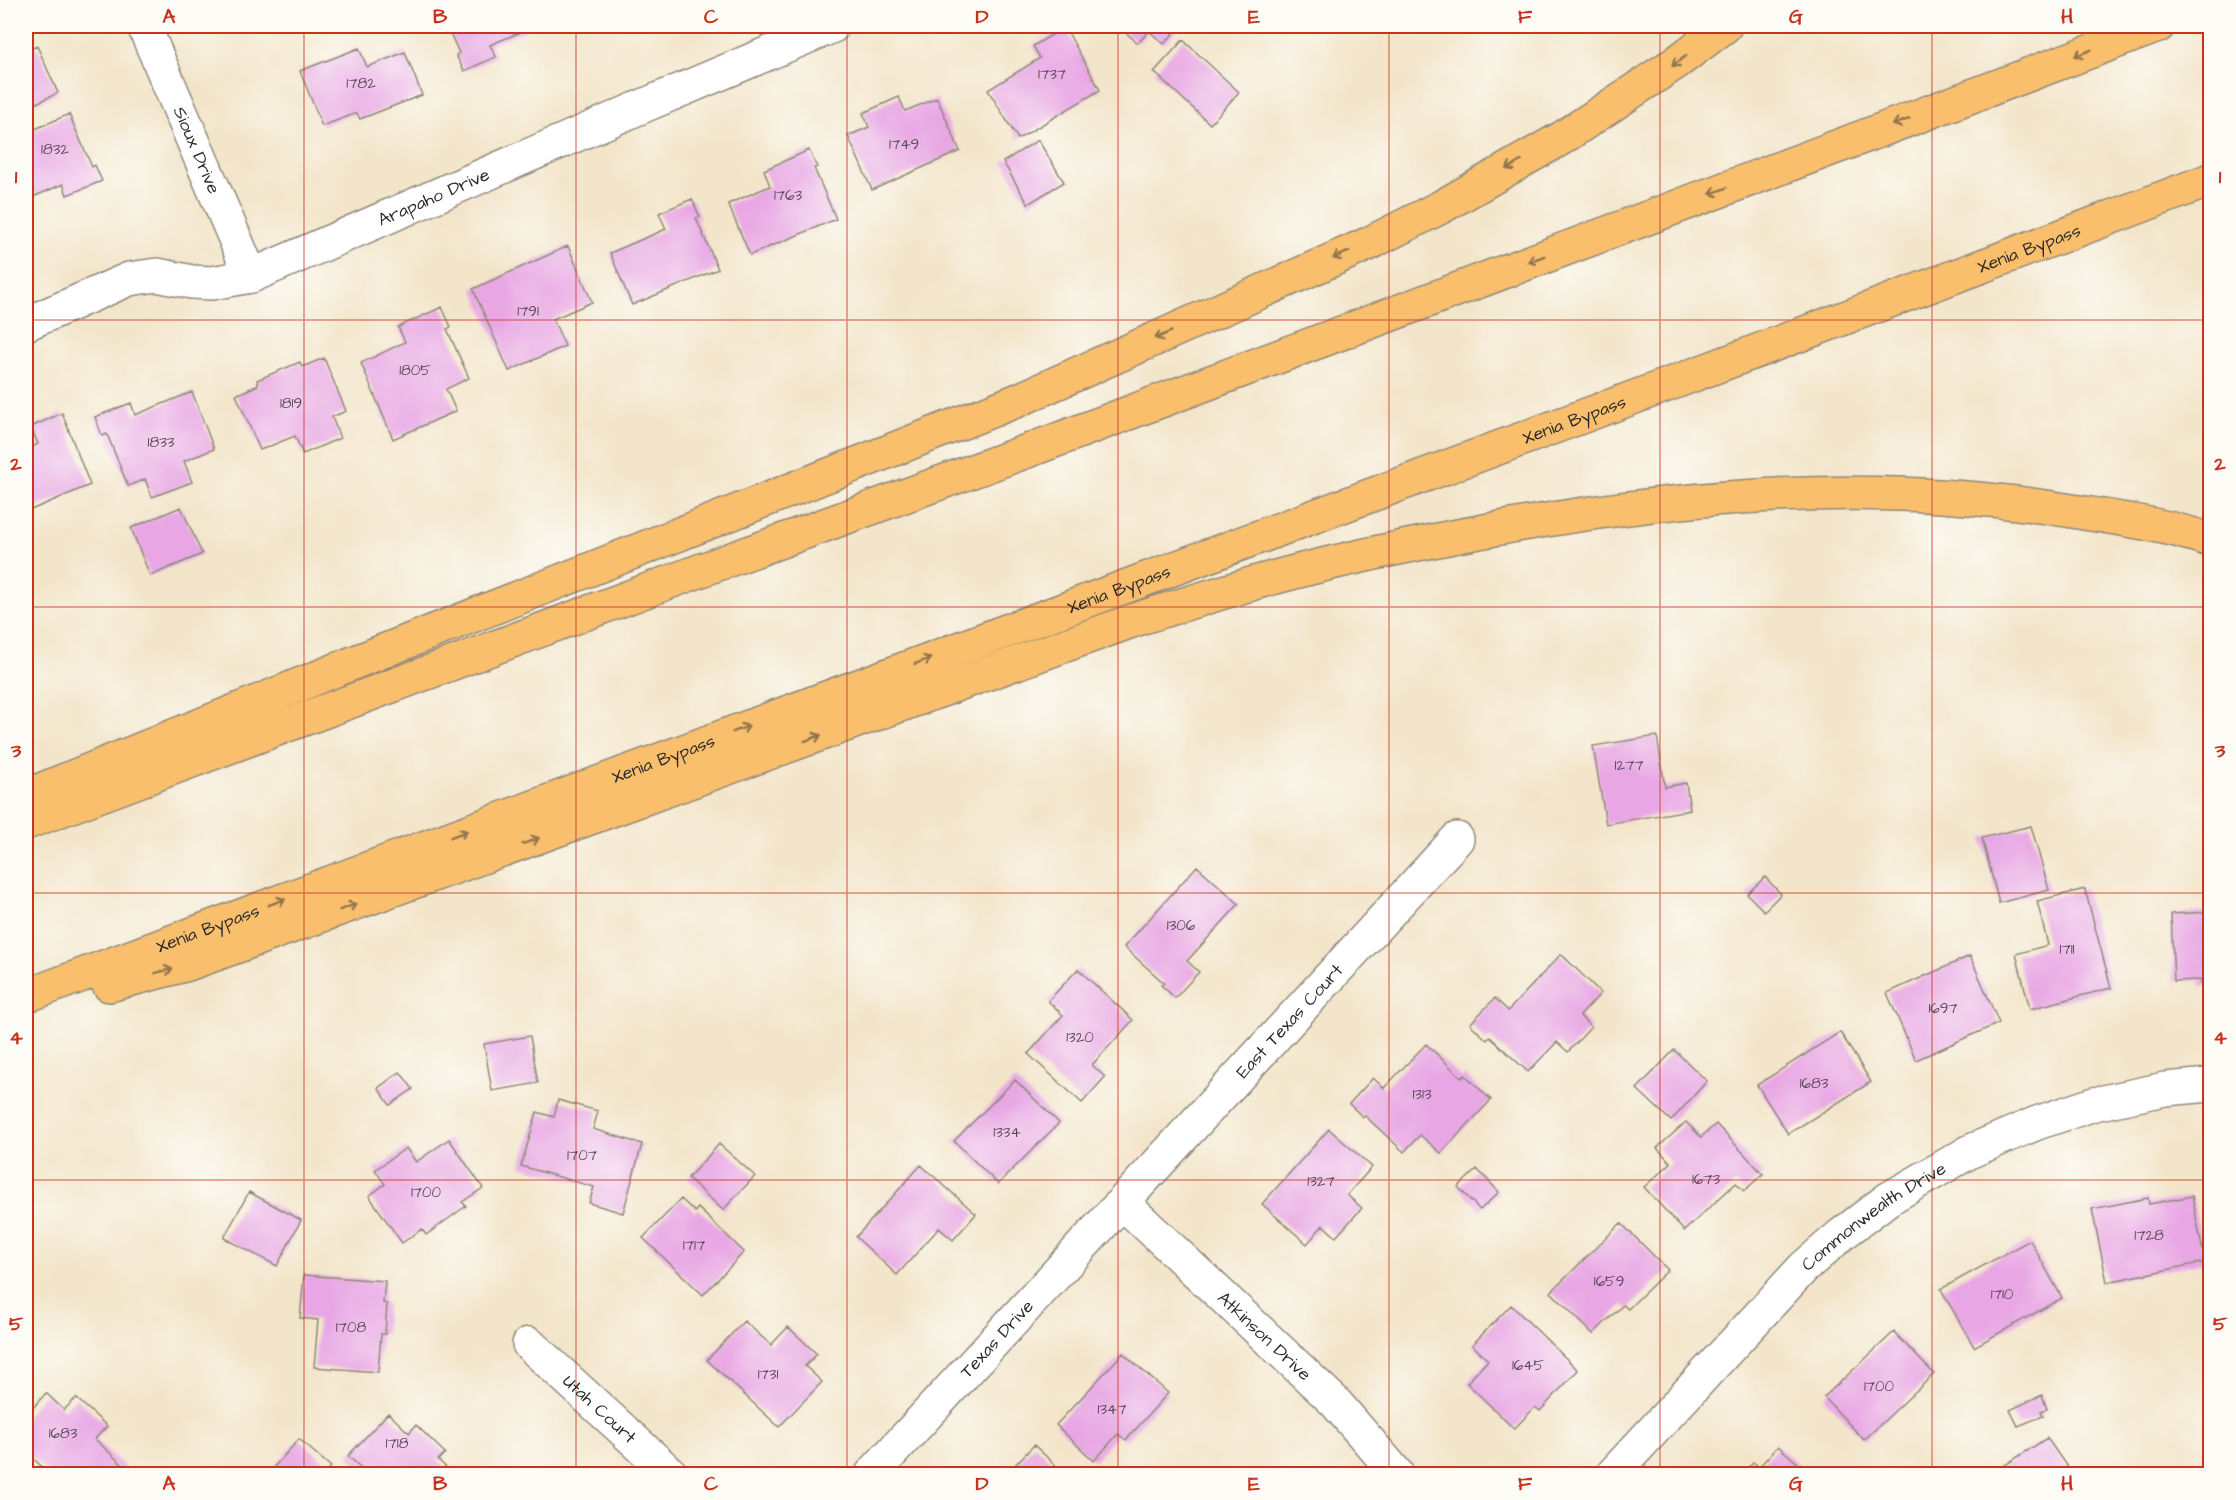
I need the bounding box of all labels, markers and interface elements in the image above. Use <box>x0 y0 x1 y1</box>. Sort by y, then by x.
text: A <box>163 3 176 31</box>
text: B <box>433 3 448 31</box>
text: C <box>704 3 719 31</box>
text: D <box>976 3 989 31</box>
text: E <box>1248 3 1260 31</box>
text: F <box>1518 3 1533 31</box>
text: G <box>1789 3 1803 31</box>
text: H <box>2061 3 2073 31</box>
one-way arrow <box>2074 49 2093 60</box>
one-way arrow <box>1671 54 1687 67</box>
house number: 1737 <box>1038 64 1066 85</box>
house number: 1782 <box>346 73 376 94</box>
street label: Sioux Drive <box>167 103 227 198</box>
one-way arrow <box>1892 117 1911 128</box>
house number: 1749 <box>889 134 919 155</box>
house number: 1832 <box>41 139 69 160</box>
one-way arrow <box>1506 159 1523 171</box>
street label: Arapaho Drive <box>374 161 494 232</box>
text: 1 <box>15 163 18 191</box>
text: 1 <box>2219 163 2222 191</box>
house number: 1763 <box>774 185 802 206</box>
one-way arrow <box>1709 186 1728 197</box>
street label: Xenia Bypass <box>1974 217 2084 279</box>
one-way arrow <box>1333 250 1351 262</box>
one-way arrow <box>1527 255 1546 266</box>
house number: 1791 <box>517 301 539 322</box>
one-way arrow <box>1155 330 1173 341</box>
house number: 1805 <box>399 360 431 381</box>
street label: Xenia Bypass <box>1519 389 1629 450</box>
house number: 1819 <box>280 393 302 414</box>
house number: 1833 <box>148 432 175 453</box>
text: 2 <box>9 450 22 478</box>
text: 2 <box>2213 450 2226 478</box>
street label: Xenia Bypass <box>1063 558 1174 620</box>
one-way arrow <box>913 654 932 665</box>
one-way arrow <box>731 722 749 733</box>
street label: Xenia Bypass <box>608 728 719 789</box>
one-way arrow <box>803 731 822 742</box>
text: 3 <box>10 737 22 765</box>
text: 3 <box>2214 737 2226 765</box>
house number: 1277 <box>1615 755 1643 776</box>
one-way arrow <box>450 827 468 838</box>
one-way arrow <box>521 834 540 845</box>
one-way arrow <box>267 896 286 907</box>
street label: Xenia Bypass <box>153 898 263 959</box>
one-way arrow <box>338 900 357 911</box>
house number: 1306 <box>1167 915 1196 936</box>
house number: 1711 <box>2060 939 2075 960</box>
street label: East Texas Court <box>1230 958 1349 1084</box>
one-way arrow <box>154 964 173 976</box>
house number: 1697 <box>1928 998 1958 1019</box>
text: 4 <box>9 1024 23 1052</box>
text: 4 <box>2213 1024 2227 1052</box>
house number: 1320 <box>1066 1027 1094 1048</box>
house number: 1683 <box>1800 1073 1829 1094</box>
house number: 1313 <box>1412 1084 1432 1105</box>
house number: 1334 <box>993 1122 1021 1143</box>
house number: 1707 <box>567 1145 597 1166</box>
street label: Commonwealth Drive <box>1796 1156 1951 1277</box>
house number: 1673 <box>1692 1169 1720 1190</box>
house number: 1327 <box>1307 1171 1335 1192</box>
house number: 1700 <box>411 1182 442 1203</box>
house number: 1728 <box>2134 1225 2164 1246</box>
house number: 1717 <box>683 1235 705 1256</box>
house number: 1659 <box>1594 1271 1624 1292</box>
house number: 1710 <box>1991 1284 2014 1305</box>
street label: Atkinson Drive <box>1212 1285 1317 1386</box>
street label: Texas Drive <box>954 1294 1039 1383</box>
text: 5 <box>9 1310 24 1338</box>
text: 5 <box>2213 1310 2228 1338</box>
house number: 1708 <box>336 1317 366 1338</box>
house number: 1645 <box>1512 1355 1544 1376</box>
house number: 1731 <box>758 1364 778 1385</box>
street label: Utah Court <box>557 1369 643 1450</box>
house number: 1700 <box>1864 1376 1895 1397</box>
house number: 1347 <box>1098 1399 1127 1420</box>
house number: 1683 <box>49 1423 78 1444</box>
house number: 1718 <box>386 1433 409 1454</box>
text: A <box>163 1470 176 1498</box>
text: B <box>433 1470 448 1498</box>
text: C <box>704 1470 719 1498</box>
text: D <box>976 1470 989 1498</box>
text: E <box>1248 1470 1260 1498</box>
text: F <box>1518 1470 1533 1498</box>
text: G <box>1789 1470 1803 1498</box>
text: H <box>2061 1470 2073 1498</box>

